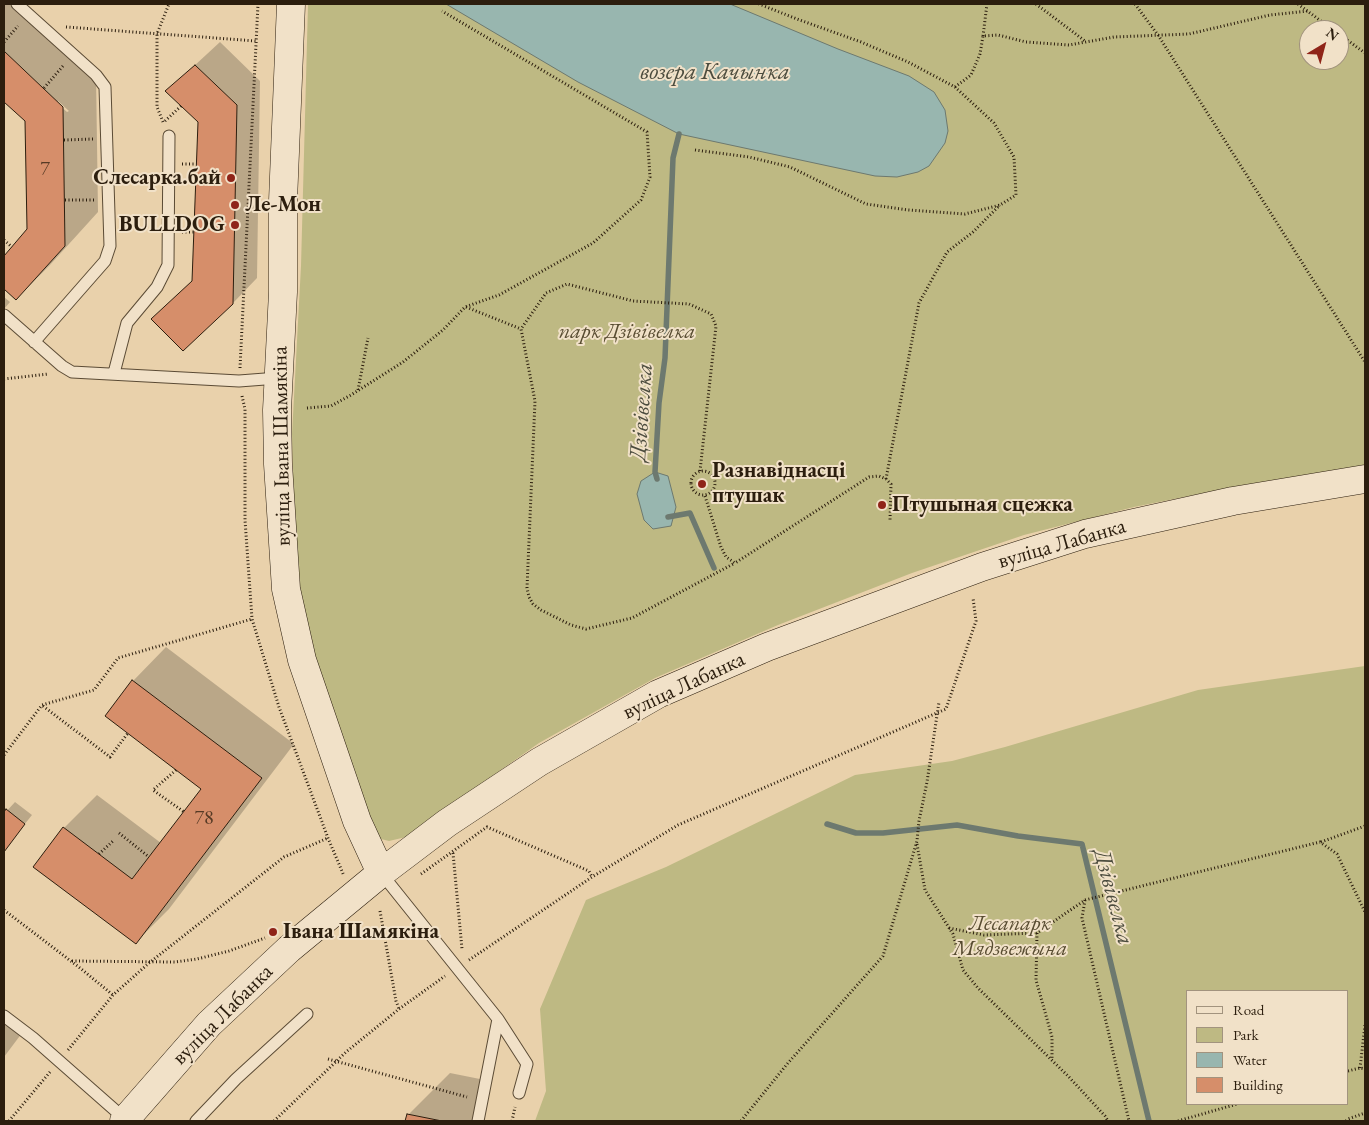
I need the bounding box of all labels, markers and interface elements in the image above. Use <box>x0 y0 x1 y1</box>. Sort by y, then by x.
north arrow <box>1299 20 1349 70</box>
text: N <box>1322 23 1342 44</box>
water label: возера Качынка <box>640 58 790 86</box>
house number: 7 <box>40 158 50 182</box>
place label: Слесарка.бай <box>93 165 221 191</box>
marker: Слесарка.бай <box>225 172 237 184</box>
place label: Ле-Мон <box>245 192 321 218</box>
marker: Ле-Мон <box>229 199 241 211</box>
place label: BULLDOG <box>119 212 225 238</box>
marker: BULLDOG <box>229 219 241 231</box>
park label: парк Дзівівелка <box>559 319 695 345</box>
street label: вуліца Івана Шамякіна <box>267 346 297 546</box>
water label: Дзівівелка <box>624 362 660 462</box>
place label: Разнавіднасці птушак <box>712 458 845 510</box>
marker: Разнавіднасці птушак <box>696 478 708 490</box>
place label: Птушыная сцежка <box>892 492 1073 518</box>
marker: Птушыная сцежка <box>876 499 888 511</box>
street label: вуліца Лабанка <box>995 513 1129 575</box>
street label: вуліца Лабанка <box>619 646 749 726</box>
house number: 78 <box>194 807 214 831</box>
water label: Дзівівелка <box>1086 846 1140 948</box>
park label: Лесапарк Мядзвежына <box>953 911 1067 962</box>
place label: Івана Шамякіна <box>283 919 439 945</box>
marker: Івана Шамякіна <box>267 926 279 938</box>
street label: вуліца Лабанка <box>167 959 279 1071</box>
legend <box>1186 990 1349 1105</box>
text: Road <box>1233 1000 1264 1019</box>
text: Park <box>1233 1025 1259 1044</box>
text: Water <box>1233 1050 1267 1069</box>
text: Building <box>1233 1075 1283 1094</box>

